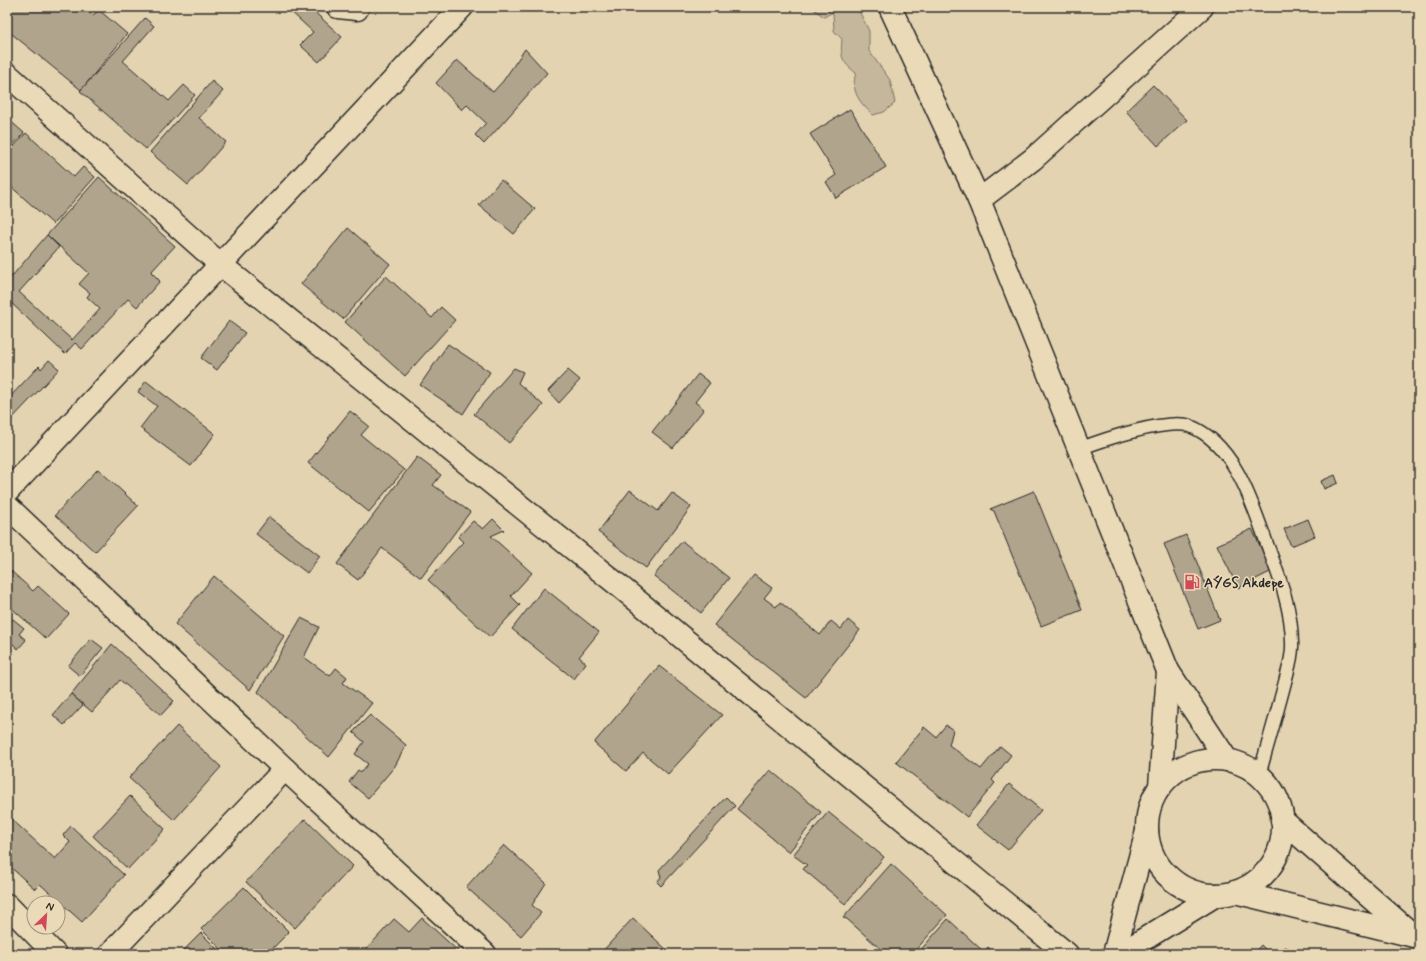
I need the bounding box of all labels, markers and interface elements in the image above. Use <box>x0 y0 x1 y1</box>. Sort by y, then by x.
fuel station icon: AÝGS Akdepe <box>1183 573 1201 591</box>
place label: AÝGS Akdepe <box>1204 574 1284 592</box>
north arrow <box>26 895 66 935</box>
text: N <box>44 899 56 915</box>

